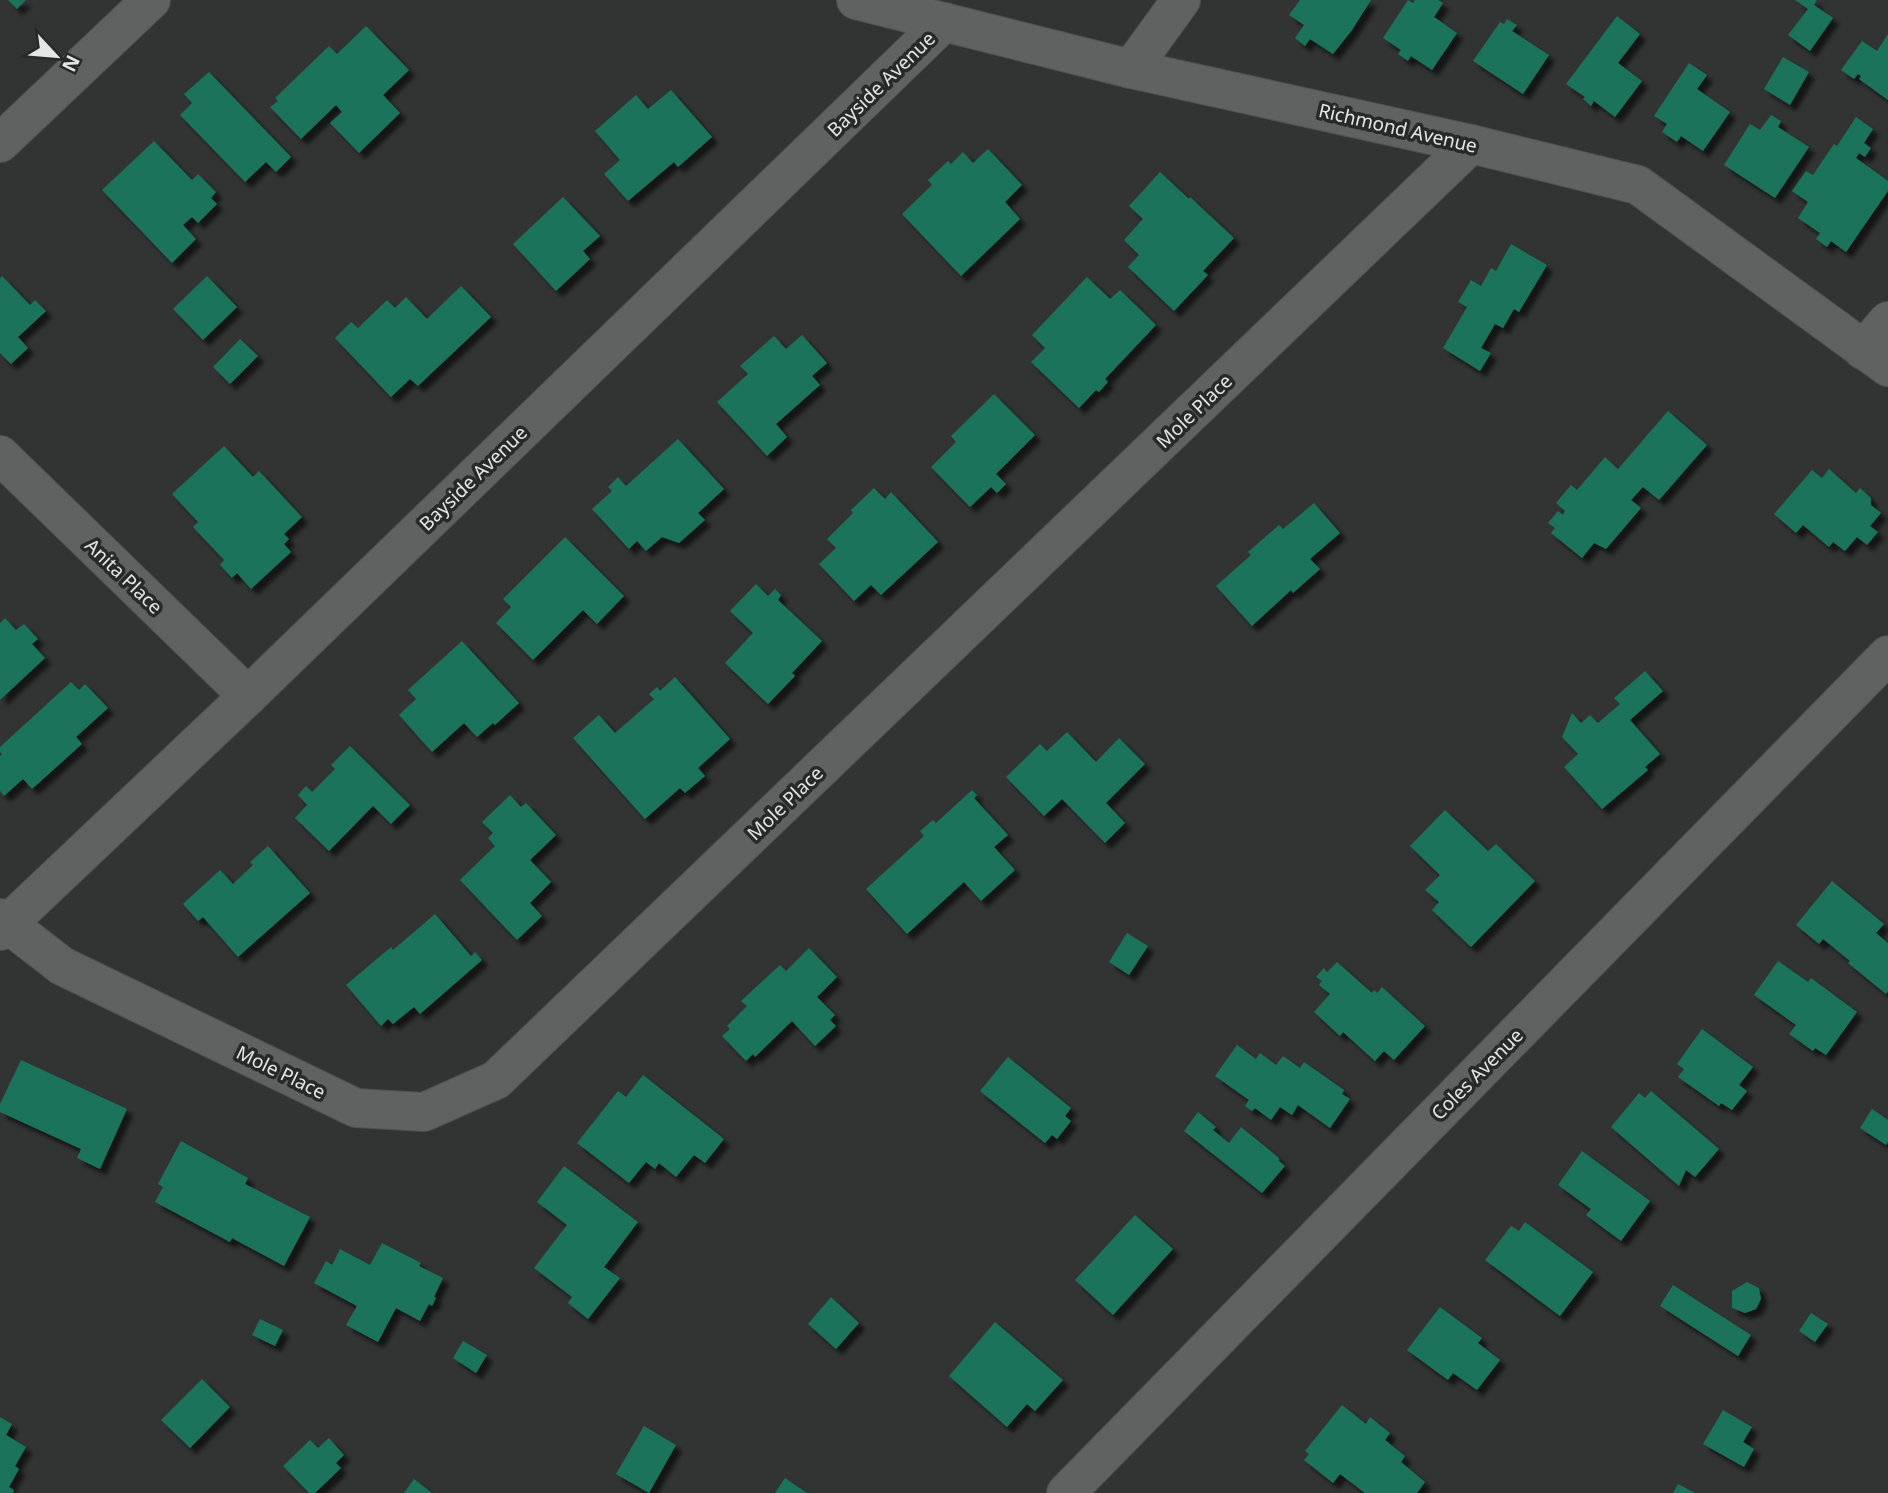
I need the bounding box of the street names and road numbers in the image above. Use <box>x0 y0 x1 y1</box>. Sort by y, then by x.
street label: Bayside Avenue <box>821 26 941 142</box>
street label: Richmond Avenue <box>1316 97 1480 159</box>
street label: Mole Place <box>1150 368 1238 454</box>
street label: Bayside Avenue <box>413 420 533 536</box>
street label: Anita Place <box>80 533 168 619</box>
street label: Mole Place <box>741 760 829 846</box>
street label: Coles Avenue <box>1425 1022 1529 1126</box>
street label: Mole Place <box>232 1039 330 1105</box>

